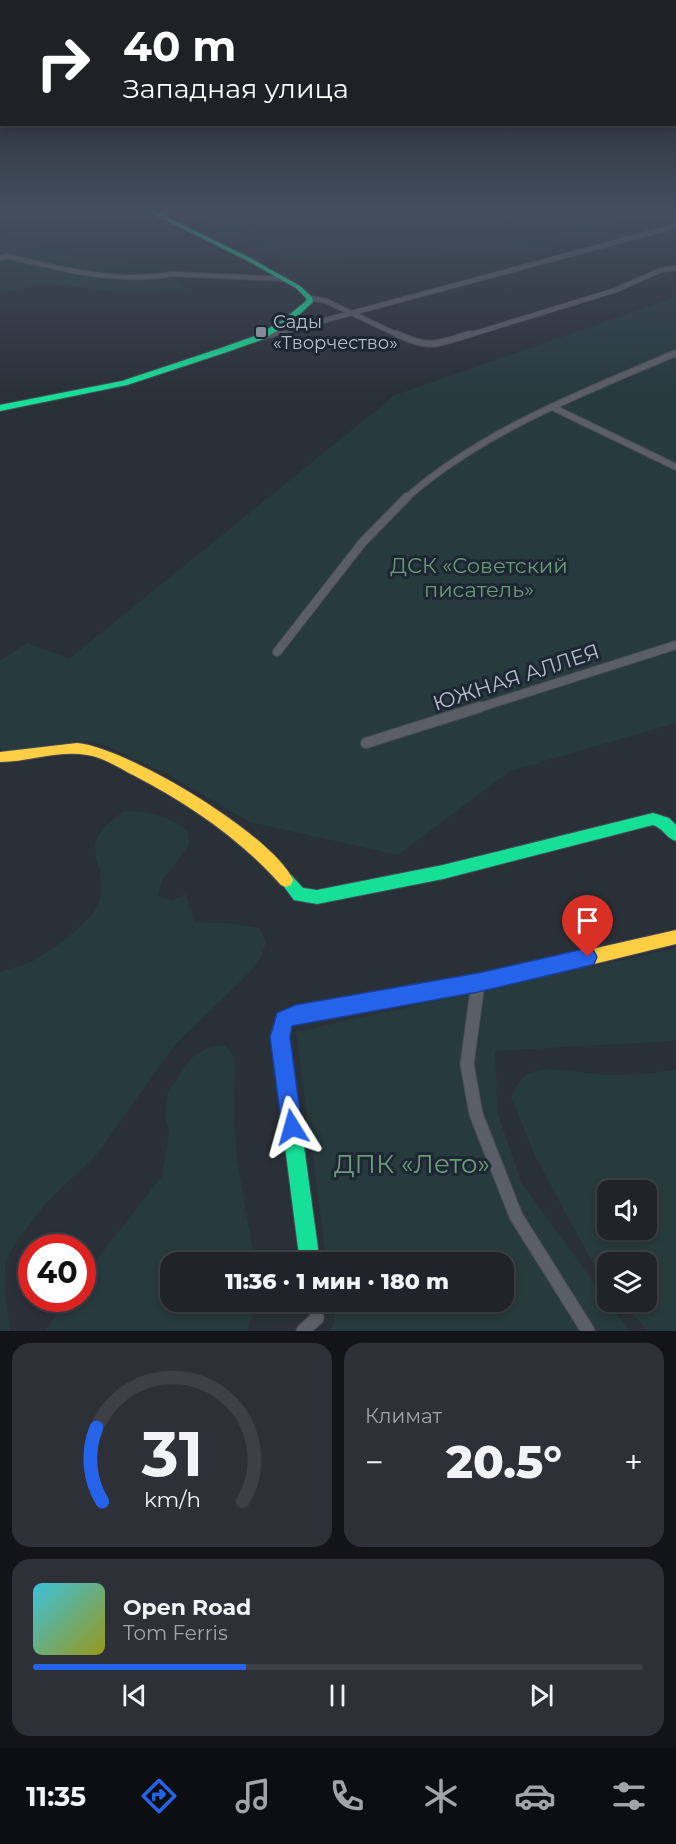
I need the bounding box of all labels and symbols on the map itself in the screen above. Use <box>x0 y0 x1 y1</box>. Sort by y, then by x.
place label: Сады «Творчество» <box>273 311 398 354</box>
marker: Сады «Творчество» <box>254 325 268 339</box>
park label: ДСК «Советский писатель» <box>390 553 568 602</box>
street label: ЮЖНАЯ АЛЛЕЯ <box>430 638 602 716</box>
pin <box>562 895 613 957</box>
position arrow <box>260 1095 324 1159</box>
park label: ДПК «Лето» <box>334 1148 490 1180</box>
speed limit sign: 40 <box>18 1234 96 1312</box>

